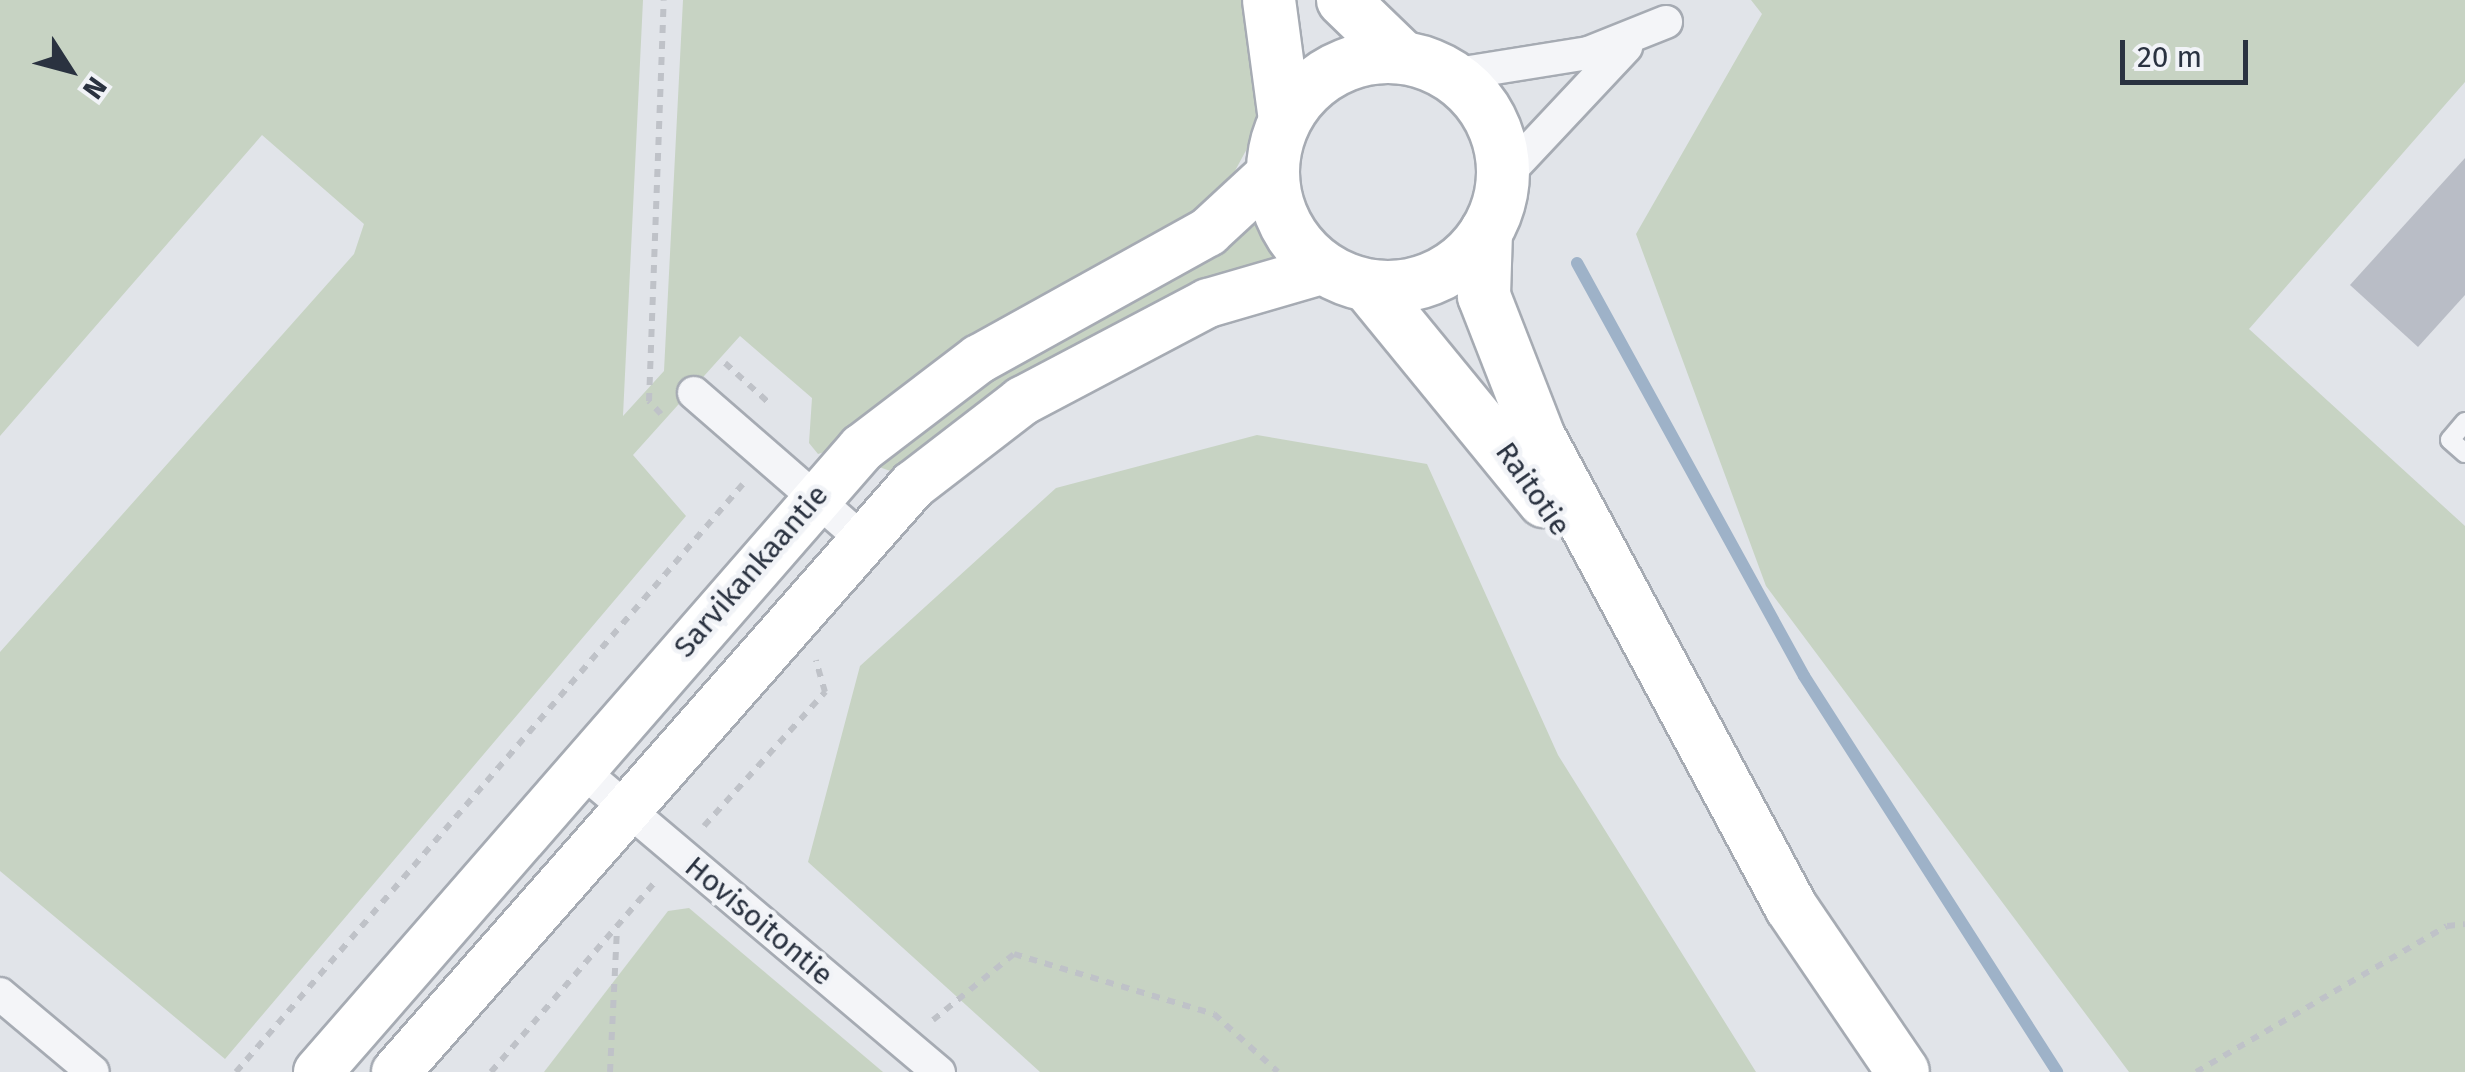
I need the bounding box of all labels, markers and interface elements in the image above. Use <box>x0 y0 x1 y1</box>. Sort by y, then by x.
north arrow <box>20 20 120 120</box>
scale bar <box>2125 20 2252 82</box>
text: 20 m <box>2137 39 2202 75</box>
text: N <box>76 71 113 105</box>
street label: Raitotie <box>1488 435 1578 543</box>
street label: Sarvikankaantie <box>666 477 836 665</box>
street label: Hovisoitontie <box>678 849 840 993</box>

